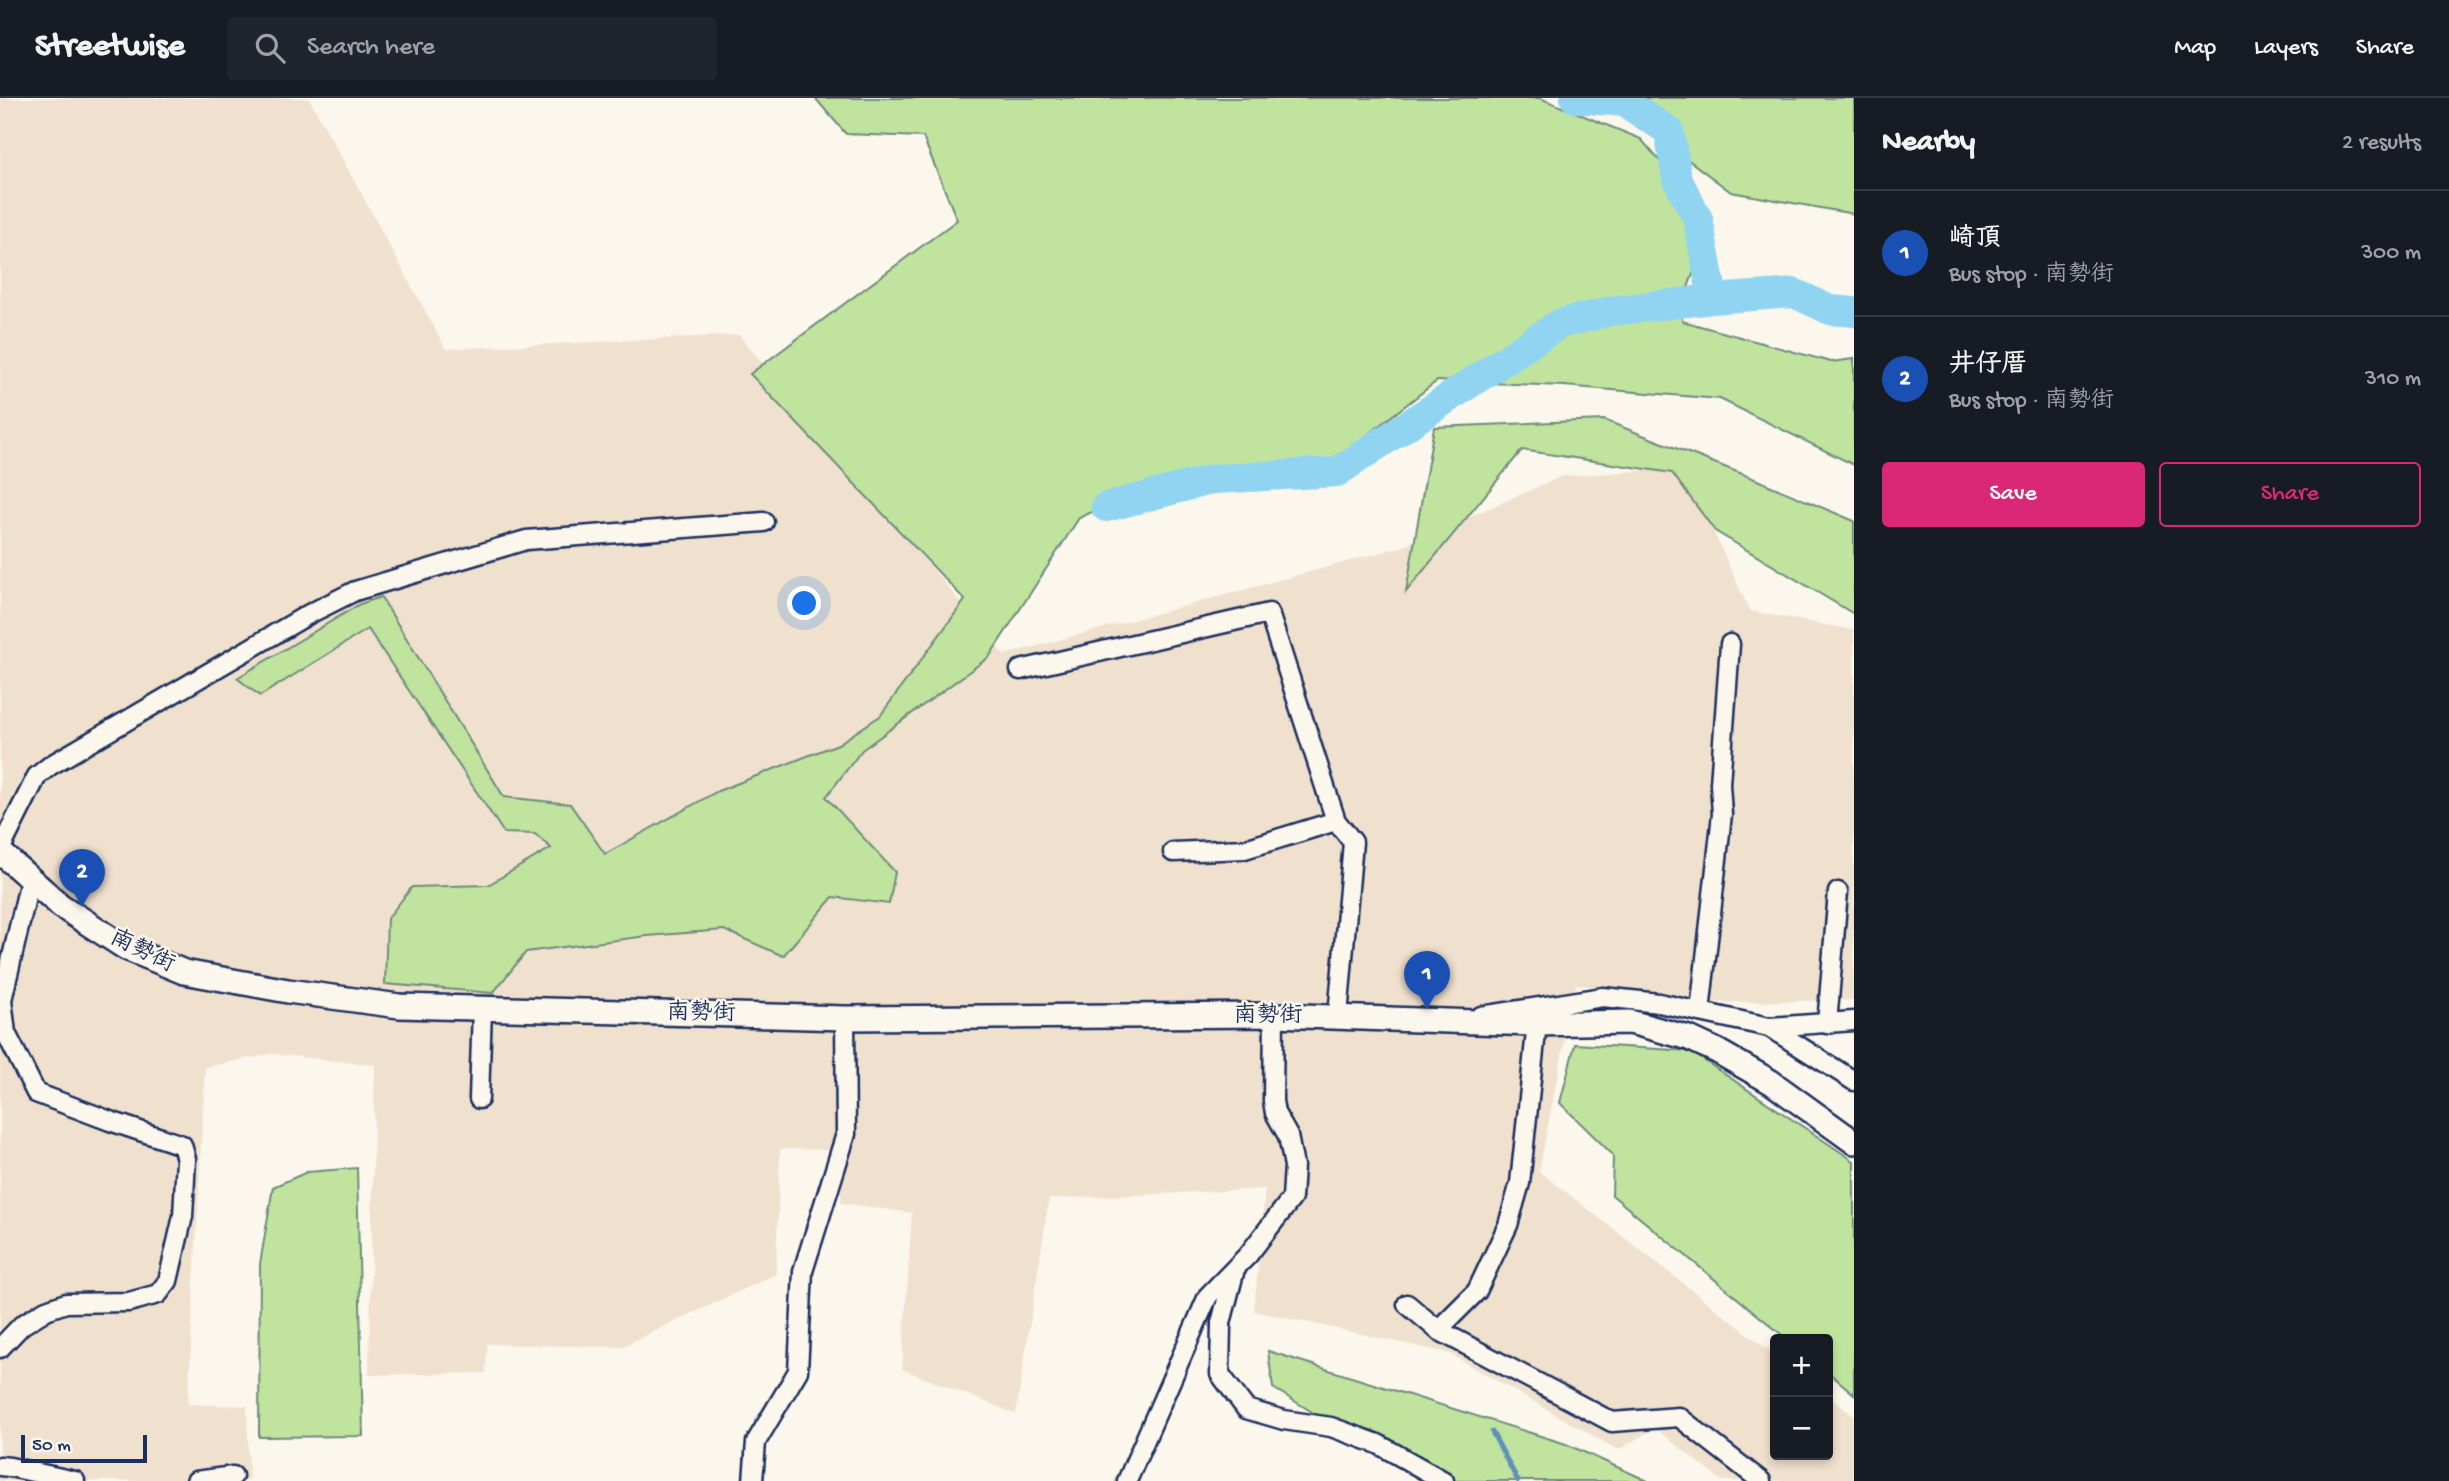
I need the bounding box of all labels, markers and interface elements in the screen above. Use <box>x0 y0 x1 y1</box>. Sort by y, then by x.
search box <box>227 17 717 80</box>
text: Streetwise <box>35 29 185 67</box>
icon: search <box>251 29 289 67</box>
text: Search here <box>307 33 435 64</box>
text: Map <box>2174 34 2216 63</box>
text: Layers <box>2254 34 2318 63</box>
text: Share <box>2356 34 2414 63</box>
text: Nearby <box>1882 126 1975 161</box>
text: 2 results <box>2342 130 2421 157</box>
text: 崎頂 <box>1949 225 2001 256</box>
text: 1 <box>1900 240 1910 267</box>
text: 300 m <box>2361 240 2421 267</box>
text: Bus stop · 南勢街 <box>1949 262 2114 289</box>
text: 井仔厝 <box>1949 351 2027 382</box>
text: 2 <box>1899 366 1911 393</box>
text: 310 m <box>2365 366 2421 393</box>
text: Bus stop · 南勢街 <box>1949 388 2114 415</box>
button: Save <box>1882 462 2145 527</box>
button: Share <box>2159 462 2421 527</box>
your location <box>787 586 821 620</box>
pin: 2 <box>59 849 105 907</box>
street label: 南勢街 <box>105 924 179 979</box>
pin: 1 <box>1404 951 1450 1009</box>
street label: 南勢街 <box>666 999 736 1028</box>
street label: 南勢街 <box>1234 1002 1303 1030</box>
map controls <box>1770 1334 1833 1460</box>
button: + <box>1770 1334 1833 1397</box>
button: − <box>1770 1397 1833 1460</box>
scale bar <box>21 1432 147 1464</box>
text: 50 m <box>32 1435 71 1458</box>

